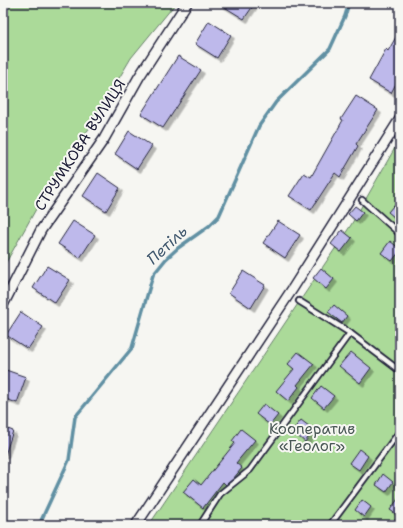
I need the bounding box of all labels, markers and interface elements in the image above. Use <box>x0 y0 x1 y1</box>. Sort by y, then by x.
street label: СТРУМКОВА ВУЛИЦЯ <box>30 75 130 215</box>
water label: Петіль <box>142 221 192 269</box>
park label: Кооператив «Геолог» <box>269 419 355 456</box>

